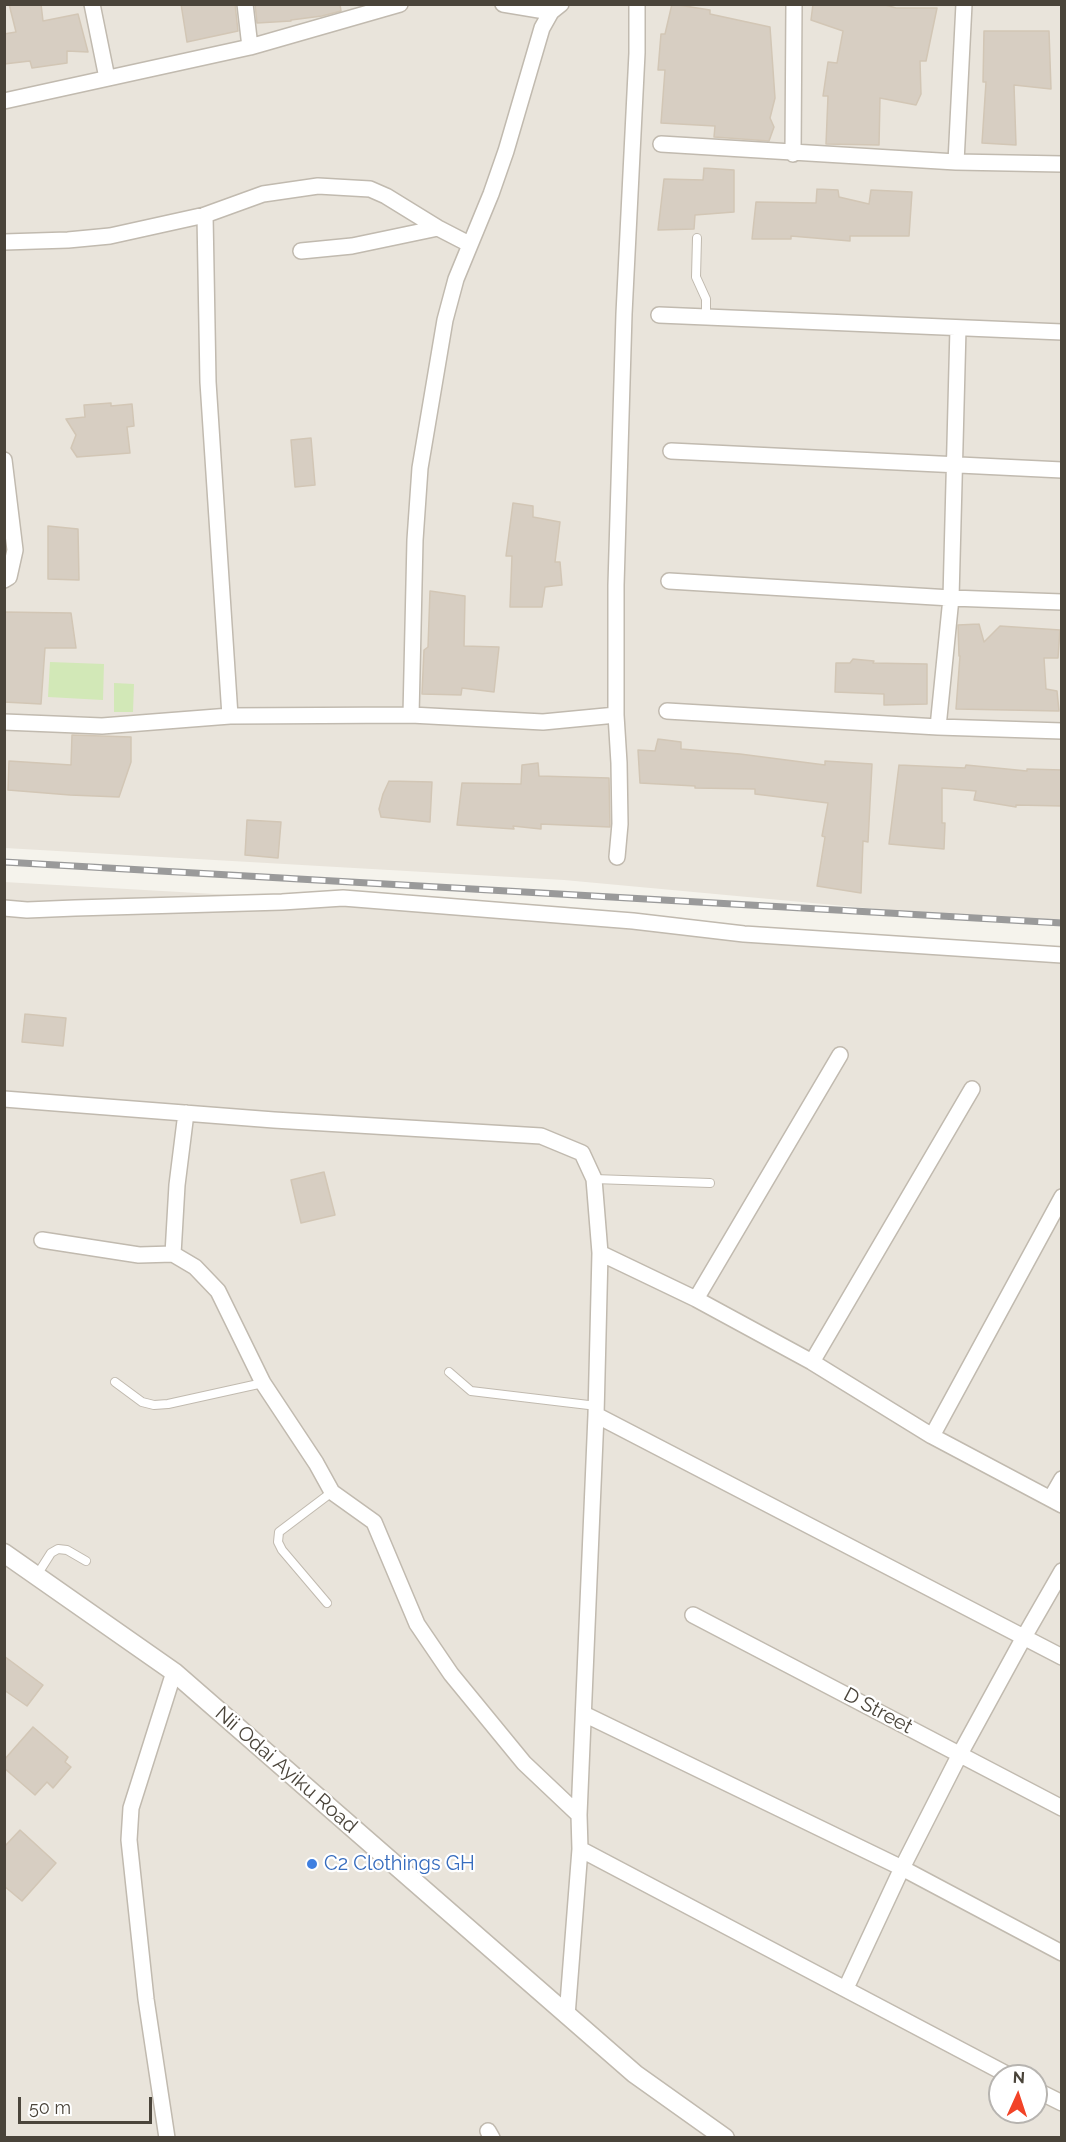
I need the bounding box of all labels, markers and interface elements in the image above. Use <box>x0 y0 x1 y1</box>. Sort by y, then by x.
street label: D Street <box>839 1683 917 1739</box>
street label: Nii Odai Ayiku Road <box>210 1702 362 1838</box>
place label: C2 Clothings GH <box>324 1852 475 1876</box>
marker: C2 Clothings GH <box>305 1857 319 1871</box>
north arrow <box>988 2064 1048 2124</box>
text: N <box>1012 2068 1025 2087</box>
scale bar <box>21 2085 154 2123</box>
text: 50 m <box>29 2097 71 2118</box>

